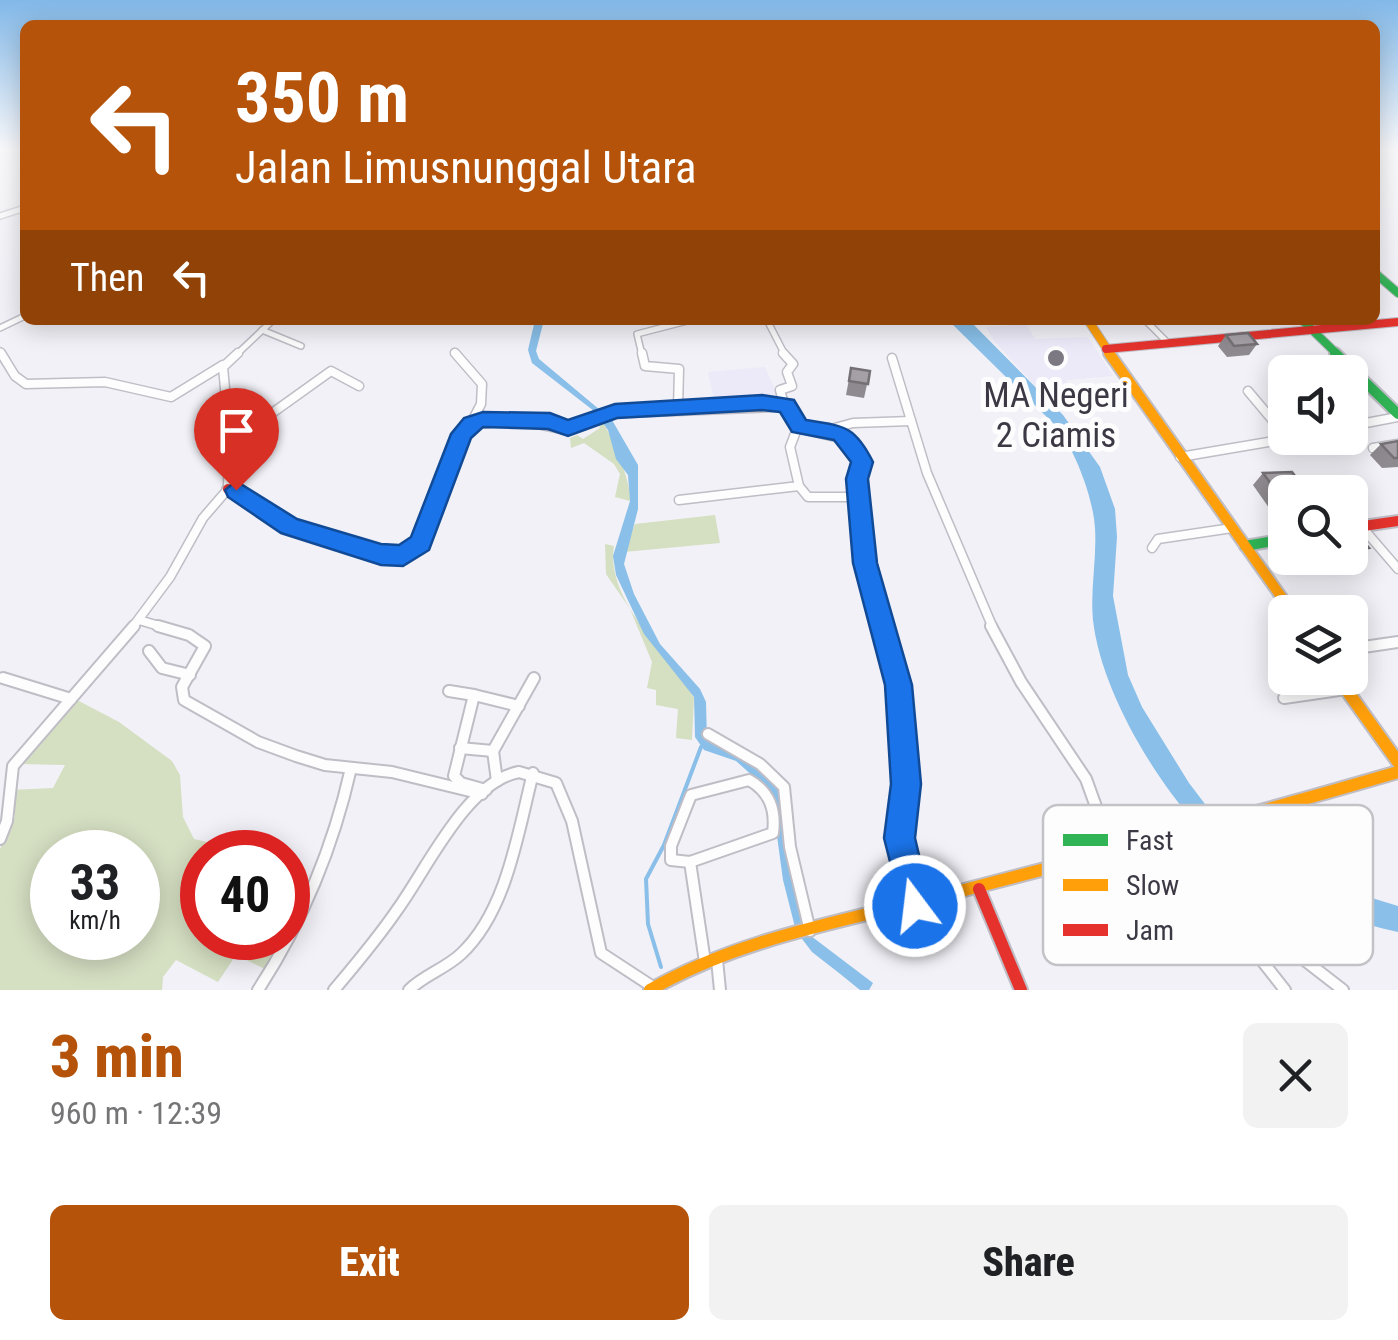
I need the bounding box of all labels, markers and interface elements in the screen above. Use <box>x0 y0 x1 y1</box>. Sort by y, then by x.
text: 350 m <box>235 57 409 139</box>
icon: left <box>70 60 200 190</box>
text: Jalan Limusnunggal Utara <box>235 141 697 194</box>
icon: left <box>164 250 219 305</box>
text: Then <box>70 256 144 300</box>
marker: MA Negeri 2 Ciamis <box>1045 347 1067 369</box>
map controls <box>1268 355 1368 695</box>
button: sound <box>1268 355 1368 455</box>
place label: MA Negeri 2 Ciamis <box>983 375 1129 456</box>
pin <box>194 388 279 491</box>
icon: arrive <box>209 403 264 458</box>
button: search <box>1268 475 1368 575</box>
button: layers <box>1268 595 1368 695</box>
legend <box>1043 805 1373 965</box>
text: Fast <box>1126 824 1173 857</box>
speed limit sign: 40 <box>180 830 310 960</box>
text: 33 <box>70 854 120 912</box>
position arrow <box>863 854 967 958</box>
text: Slow <box>1126 869 1179 902</box>
text: km/h <box>69 906 121 935</box>
text: Jam <box>1126 914 1174 947</box>
text: 3 min <box>50 1021 184 1092</box>
button: close <box>1243 1023 1348 1128</box>
text: 960 m · 12:39 <box>50 1094 222 1132</box>
button: Exit <box>50 1205 689 1320</box>
button: Share <box>709 1205 1348 1320</box>

